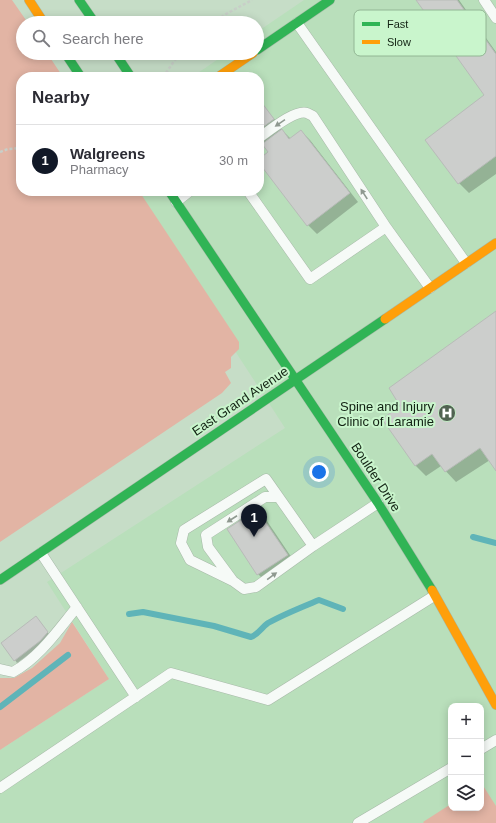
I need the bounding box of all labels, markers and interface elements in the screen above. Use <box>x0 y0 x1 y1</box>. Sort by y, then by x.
legend <box>354 10 486 56</box>
search box <box>16 16 264 60</box>
text: Fast <box>387 18 408 30</box>
icon: search <box>30 27 52 49</box>
text: Search here <box>62 30 144 47</box>
text: Slow <box>387 36 411 48</box>
text: Nearby <box>32 88 90 107</box>
one-way arrow <box>275 119 285 127</box>
text: Walgreens <box>70 145 145 162</box>
text: 1 <box>41 153 49 168</box>
text: 30 m <box>219 153 248 168</box>
text: Pharmacy <box>70 162 129 177</box>
one-way arrow <box>360 189 368 200</box>
street label: East Grand Avenue <box>189 363 291 439</box>
place label: Spine and Injury Clinic of Laramie <box>337 399 434 429</box>
hospital icon: Spine and Injury Clinic of Laramie <box>437 403 457 423</box>
street label: Boulder Drive <box>348 440 404 514</box>
your location <box>309 462 329 482</box>
pin: 1 <box>241 504 267 537</box>
one-way arrow <box>226 515 237 522</box>
one-way arrow <box>266 571 277 580</box>
map controls <box>448 703 484 811</box>
button: + <box>448 703 484 739</box>
button: − <box>448 739 484 775</box>
button: layers <box>448 775 484 811</box>

